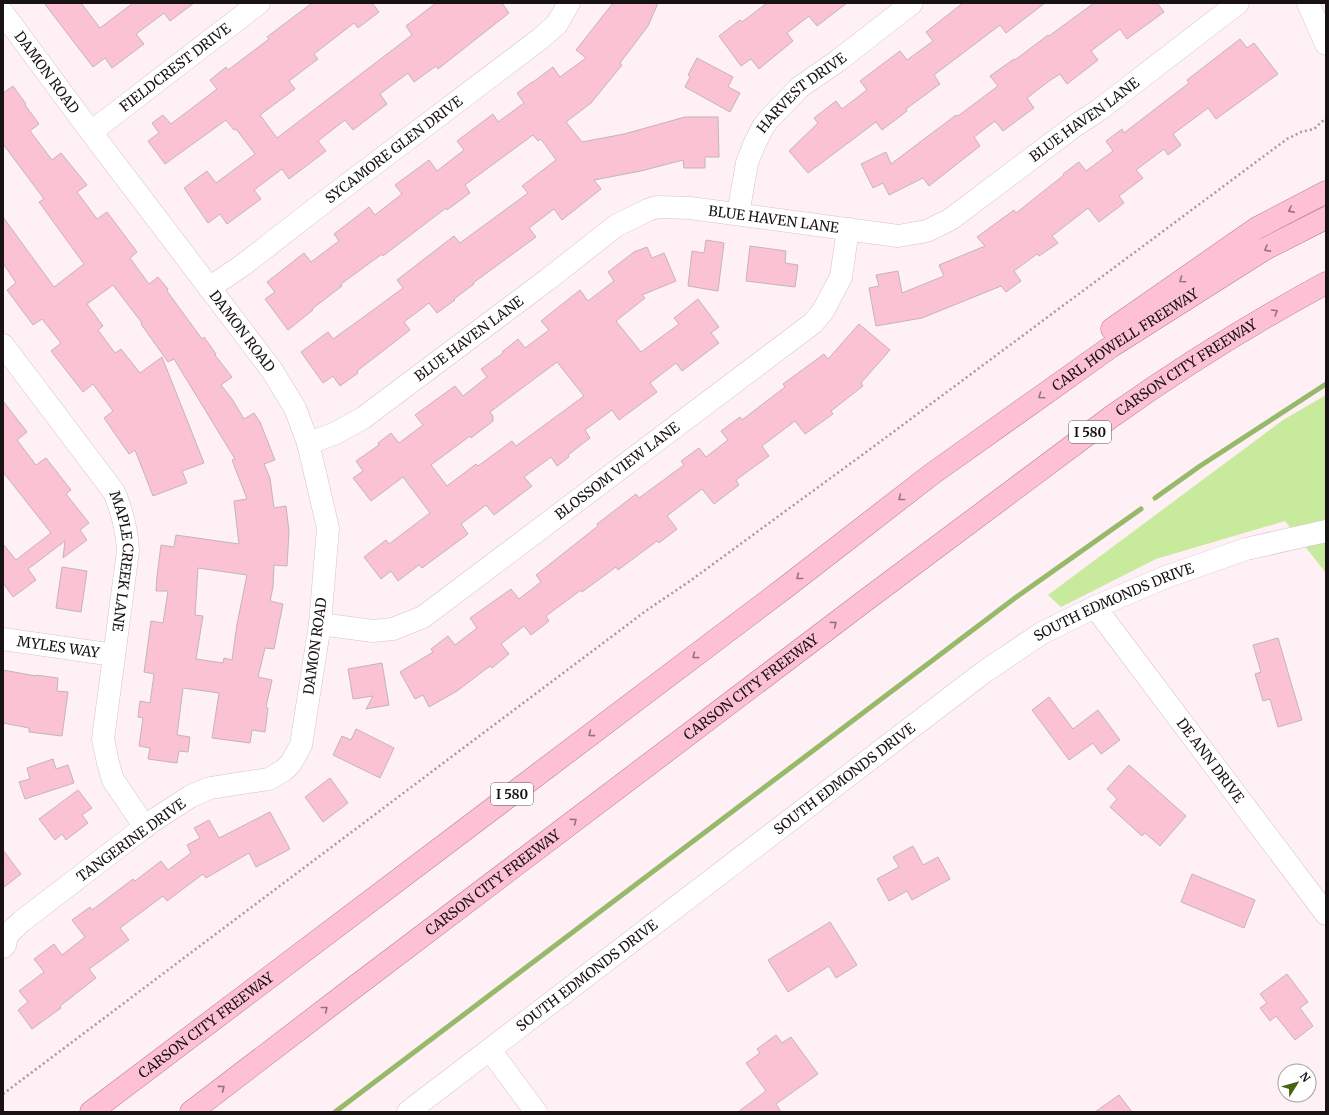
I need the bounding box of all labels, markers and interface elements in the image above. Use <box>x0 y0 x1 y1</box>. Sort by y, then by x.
street label: FIELDCREST DRIVE <box>116 19 234 116</box>
street label: DAMON ROAD <box>11 28 84 118</box>
street label: HARVEST DRIVE <box>753 49 850 137</box>
street label: BLUE HAVEN LANE <box>1026 73 1143 166</box>
street label: SYCAMORE GLEN DRIVE <box>322 92 466 207</box>
street label: BLUE HAVEN LANE <box>707 202 840 237</box>
one-way arrow <box>1288 205 1296 213</box>
one-way arrow <box>1264 244 1271 251</box>
one-way arrow <box>1179 275 1186 283</box>
street label: CARL HOWELL FREEWAY <box>1048 284 1203 395</box>
street label: DAMON ROAD <box>205 287 279 376</box>
street label: BLUE HAVEN LANE <box>411 292 527 385</box>
one-way arrow <box>1271 309 1278 316</box>
street label: CARSON CITY FREEWAY <box>1112 315 1261 420</box>
one-way arrow <box>1038 392 1045 399</box>
street label: BLOSSOM VIEW LANE <box>551 418 683 523</box>
road number: I 580 <box>1069 421 1111 443</box>
street label: MAPLE CREEK LANE <box>106 488 137 633</box>
one-way arrow <box>899 493 906 500</box>
street label: SOUTH EDMONDS DRIVE <box>1030 559 1196 645</box>
one-way arrow <box>796 573 803 580</box>
street label: DAMON ROAD <box>299 596 331 696</box>
one-way arrow <box>829 622 836 629</box>
street label: CARSON CITY FREEWAY <box>680 629 823 744</box>
street label: MYLES WAY <box>16 632 102 662</box>
one-way arrow <box>693 651 700 658</box>
street label: DE ANN DRIVE <box>1173 714 1248 806</box>
street label: SOUTH EDMONDS DRIVE <box>770 719 919 838</box>
one-way arrow <box>589 730 596 737</box>
road number: I 580 <box>491 783 533 805</box>
street label: TANGERINE DRIVE <box>73 794 189 886</box>
one-way arrow <box>569 819 576 826</box>
street label: CARSON CITY FREEWAY <box>421 825 565 939</box>
street label: SOUTH EDMONDS DRIVE <box>513 916 661 1035</box>
street label: CARSON CITY FREEWAY <box>135 968 278 1082</box>
one-way arrow <box>321 1007 328 1014</box>
north arrow <box>1277 1063 1317 1103</box>
text: N <box>1297 1069 1313 1085</box>
one-way arrow <box>218 1086 225 1093</box>

